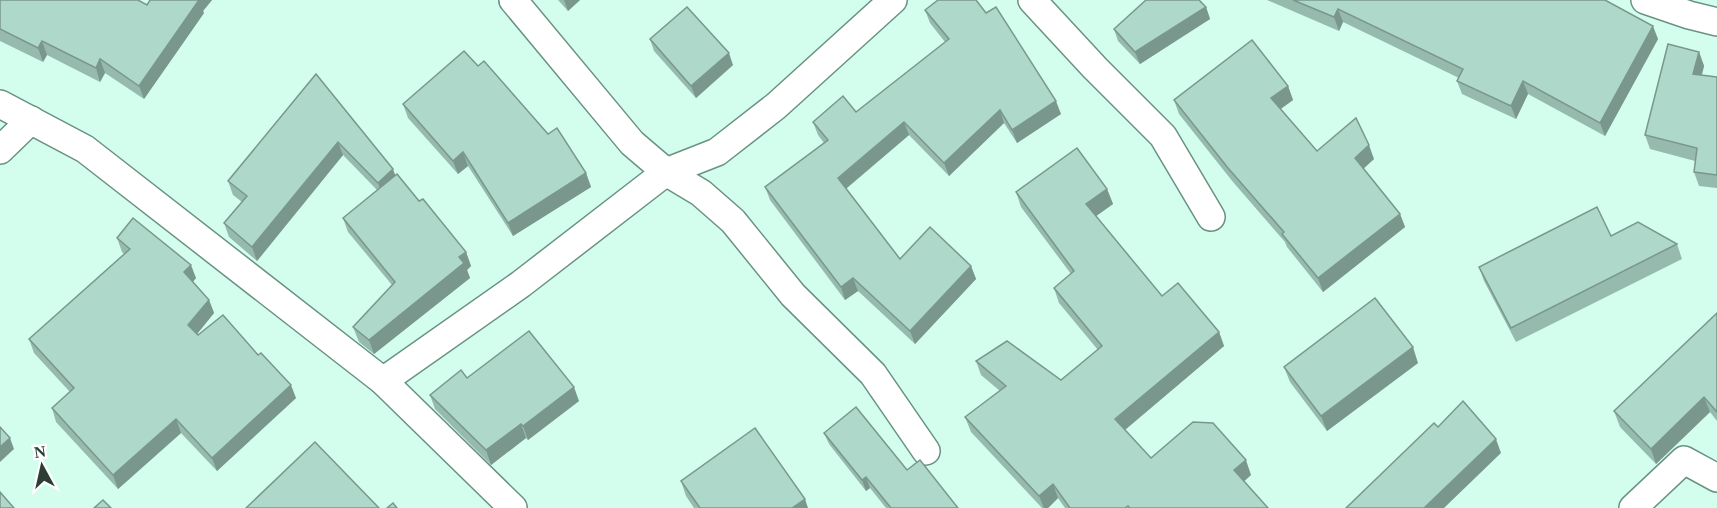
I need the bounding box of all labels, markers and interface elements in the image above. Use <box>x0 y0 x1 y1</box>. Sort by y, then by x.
north arrow <box>12 436 72 496</box>
text: N <box>33 442 47 461</box>

